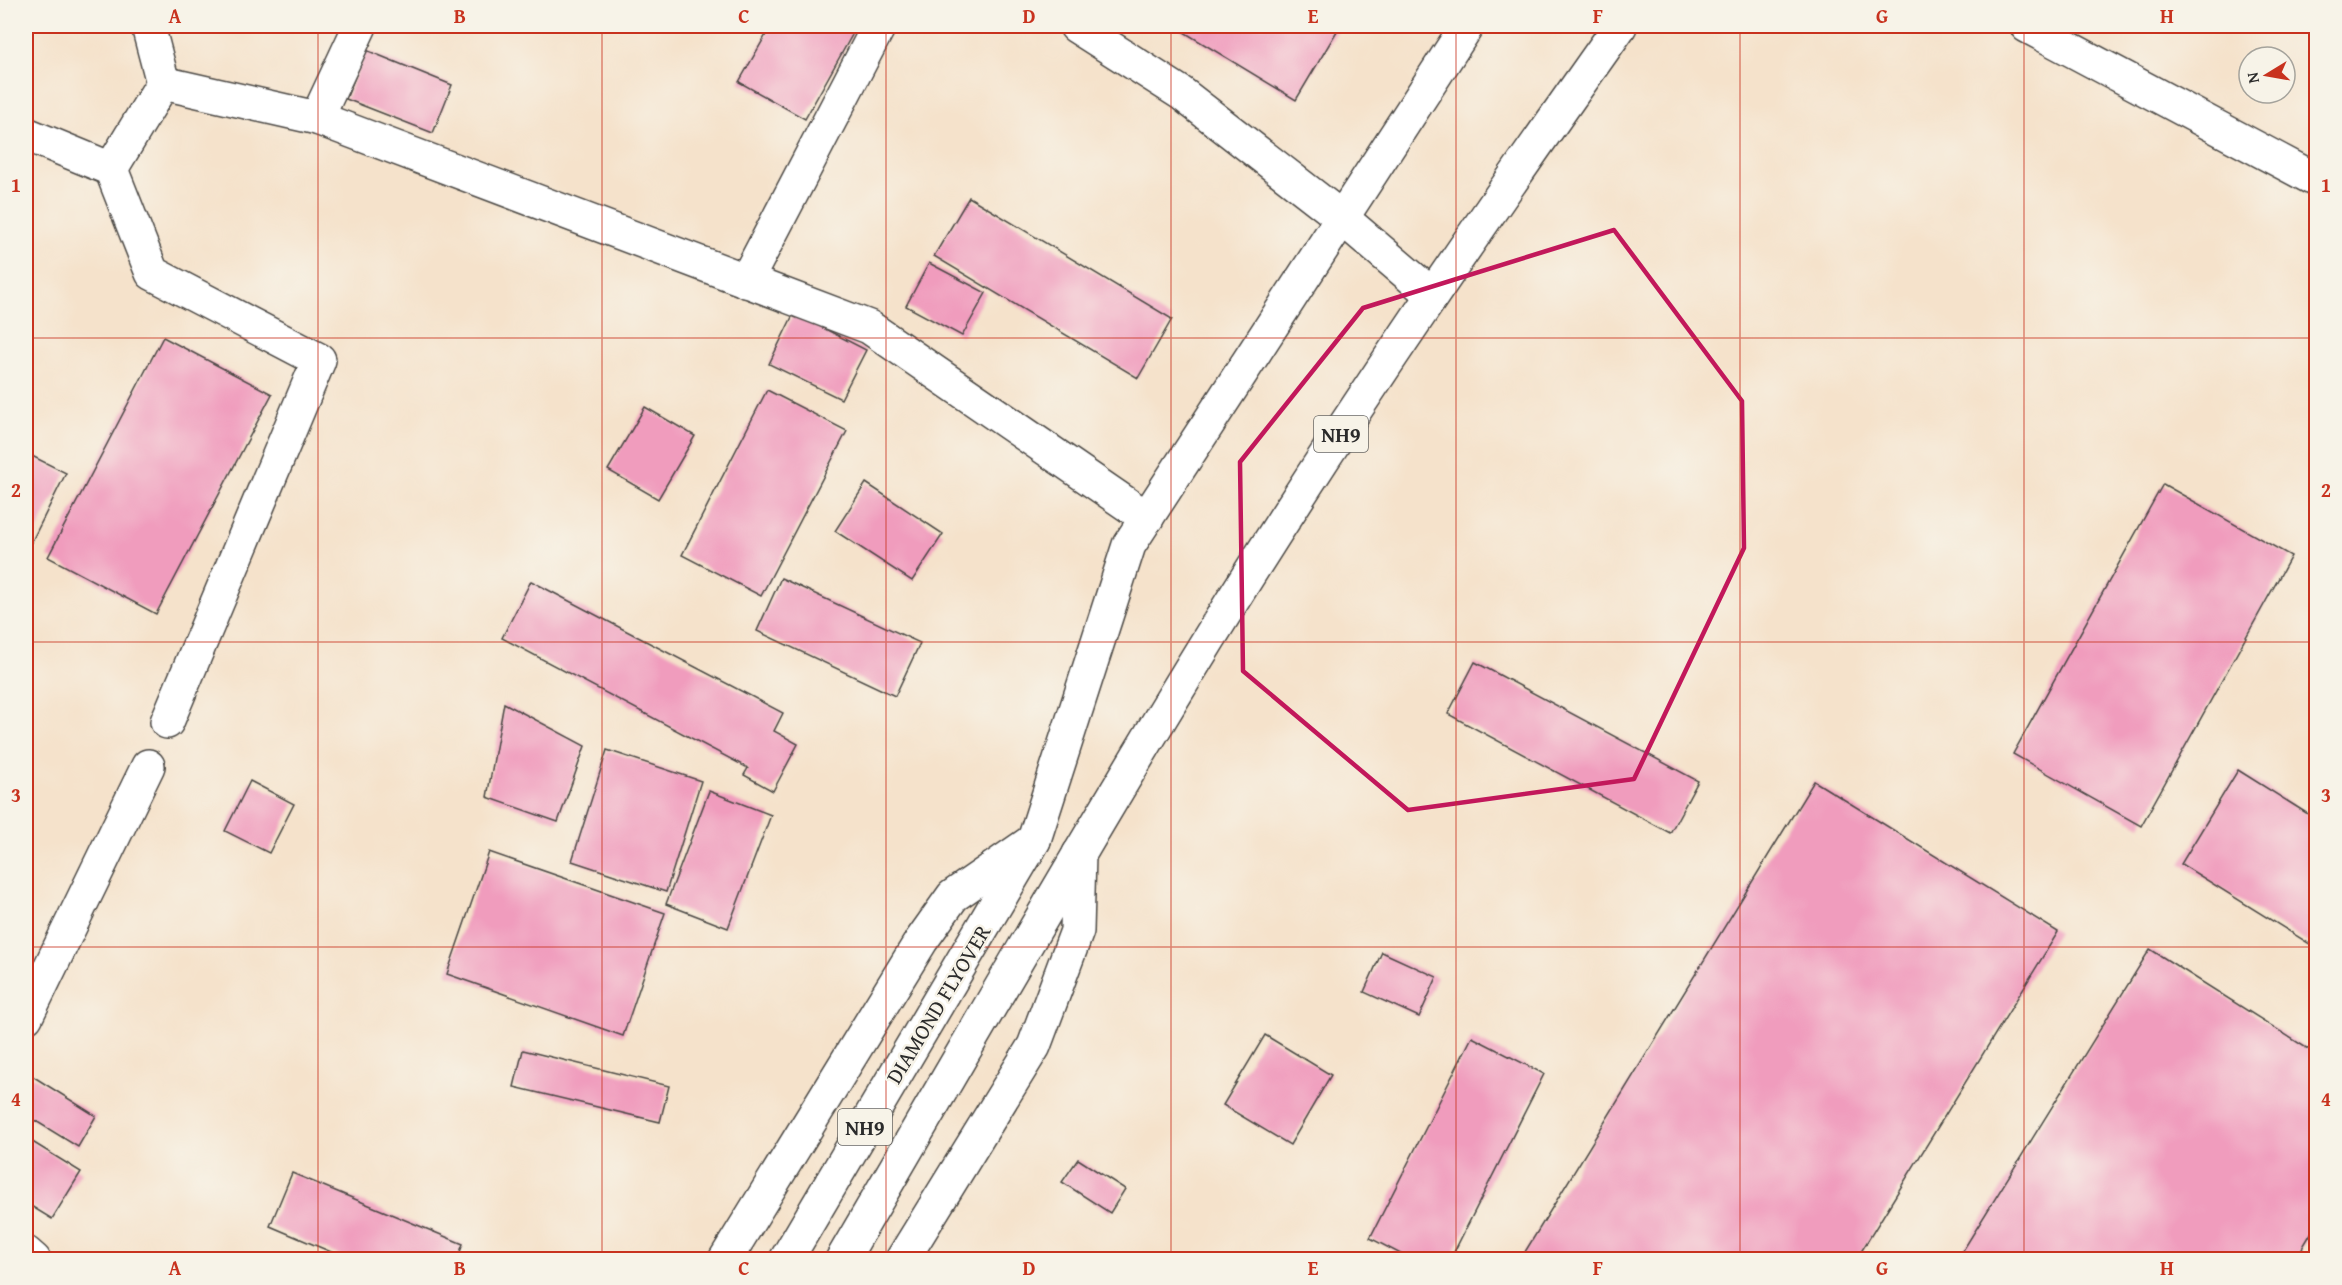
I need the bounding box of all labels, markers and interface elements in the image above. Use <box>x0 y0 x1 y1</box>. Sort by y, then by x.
text: A <box>169 1 182 30</box>
text: B <box>454 1 466 30</box>
text: C <box>738 1 750 30</box>
text: D <box>1022 1 1036 30</box>
text: E <box>1308 1 1319 30</box>
text: F <box>1593 1 1603 30</box>
text: G <box>1876 1 1888 30</box>
text: H <box>2160 1 2174 30</box>
north arrow <box>2237 45 2297 105</box>
text: N <box>2239 70 2265 85</box>
text: 1 <box>11 170 21 199</box>
text: 1 <box>2321 170 2331 199</box>
road number: NH9 <box>1314 416 1368 452</box>
text: 2 <box>11 475 21 504</box>
text: 2 <box>2321 475 2331 504</box>
text: 3 <box>11 780 21 809</box>
text: 3 <box>2321 780 2331 809</box>
street label: DIAMOND FLYOVER <box>878 918 998 1090</box>
text: 4 <box>11 1084 21 1113</box>
text: 4 <box>2321 1084 2331 1113</box>
road number: NH9 <box>838 1109 892 1145</box>
text: A <box>169 1253 182 1282</box>
text: B <box>454 1253 466 1282</box>
text: C <box>738 1253 750 1282</box>
text: D <box>1022 1253 1036 1282</box>
text: E <box>1308 1253 1319 1282</box>
text: F <box>1593 1253 1603 1282</box>
text: G <box>1876 1253 1888 1282</box>
text: H <box>2160 1253 2174 1282</box>

